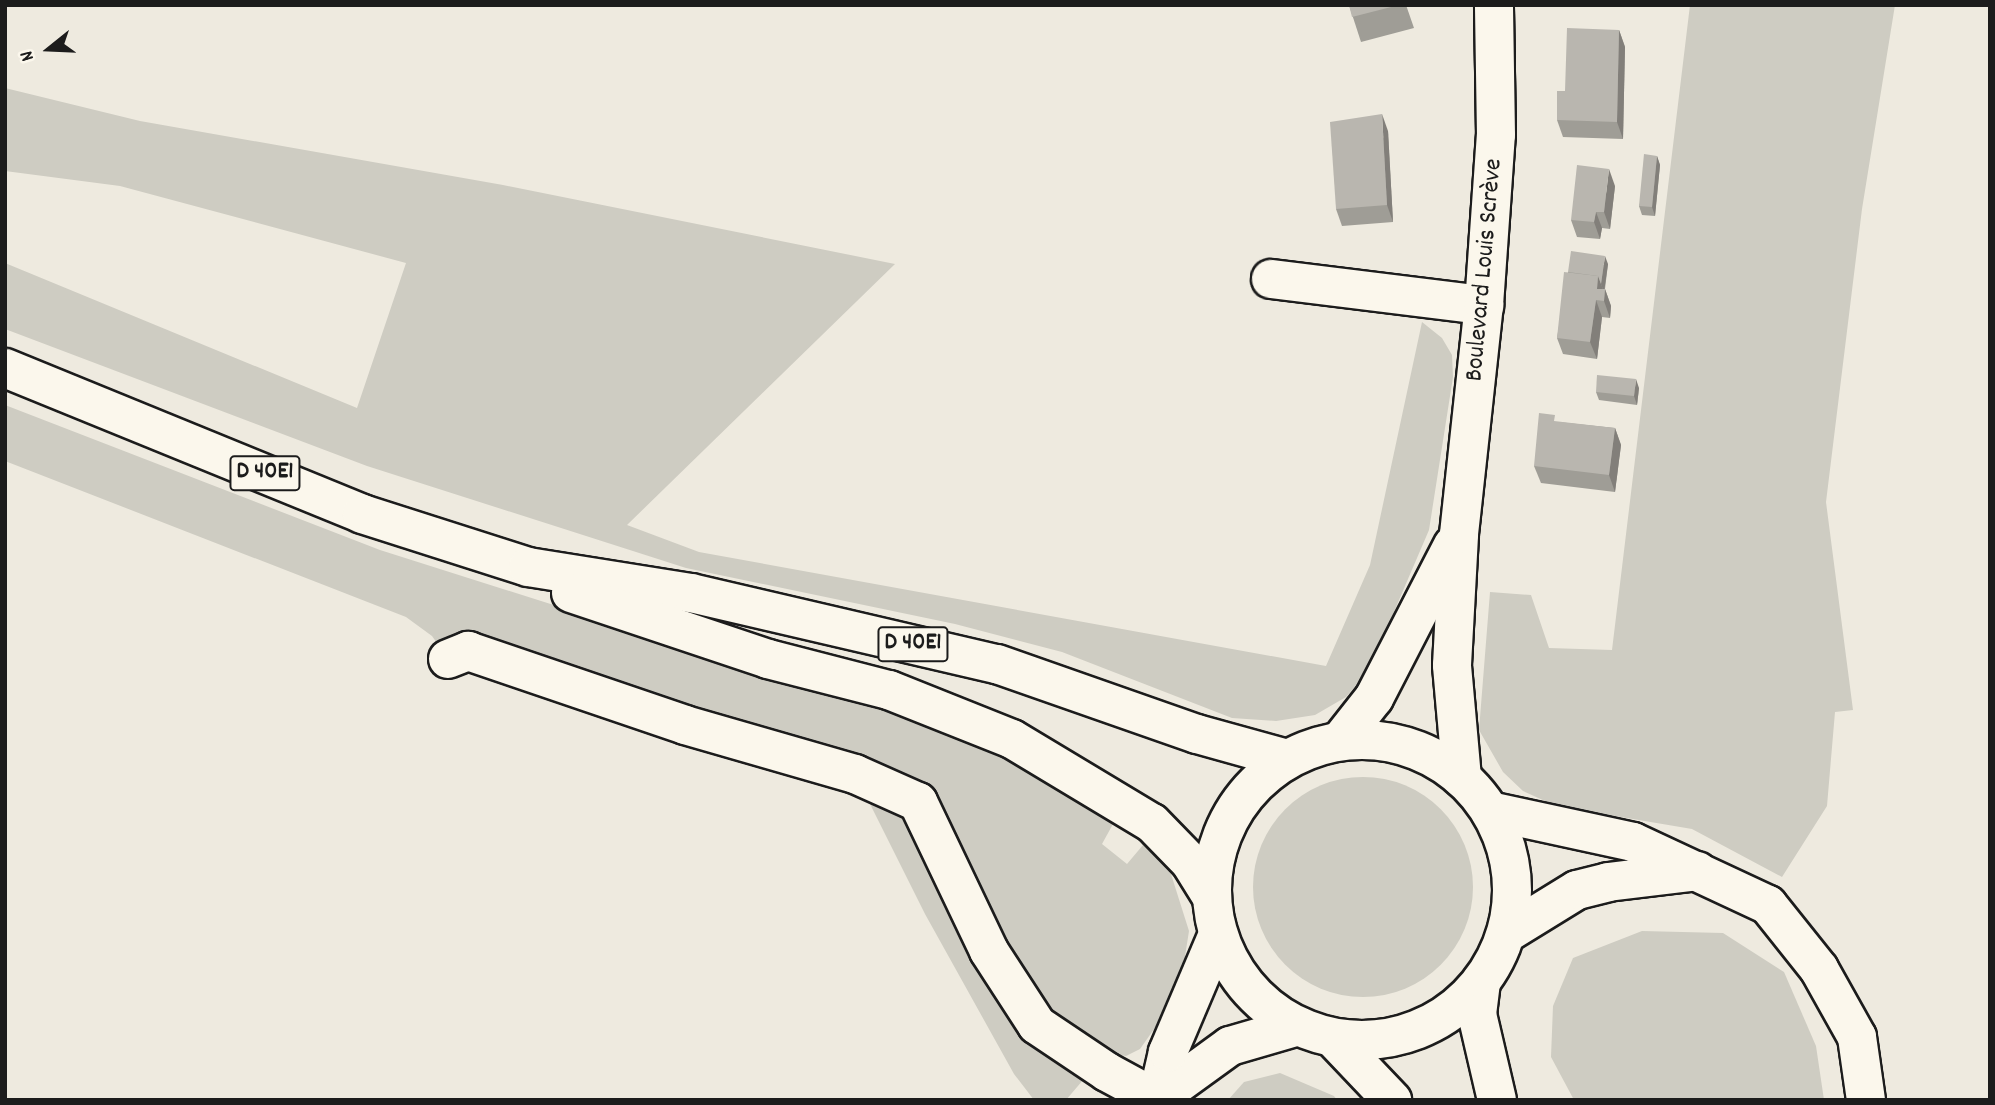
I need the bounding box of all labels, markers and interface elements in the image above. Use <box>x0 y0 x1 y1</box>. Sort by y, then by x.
north arrow <box>14 14 84 84</box>
text: N <box>14 47 43 64</box>
street label: Boulevard Louis Scrève <box>1460 157 1510 383</box>
road number: D 40E1 <box>228 452 302 494</box>
road number: D 40E1 <box>876 624 950 664</box>

